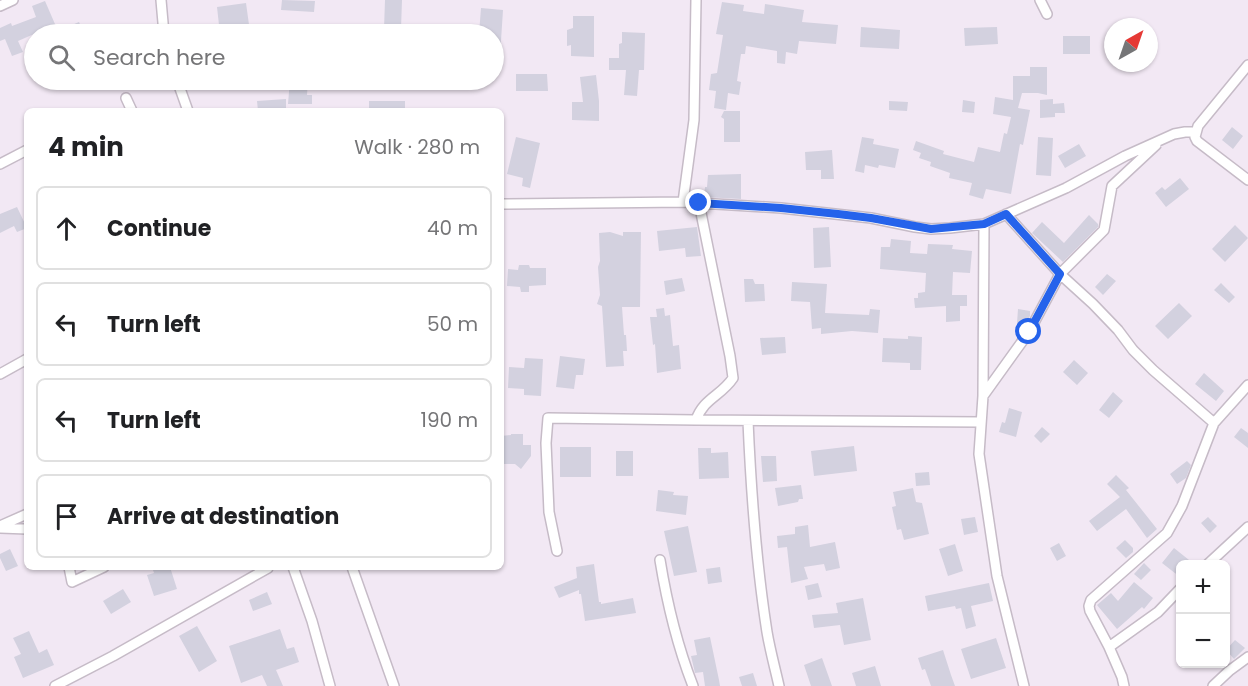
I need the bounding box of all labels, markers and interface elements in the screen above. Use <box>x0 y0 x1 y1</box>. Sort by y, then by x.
north arrow <box>1104 18 1158 72</box>
search box <box>24 24 504 90</box>
icon: search <box>45 41 78 74</box>
text: Search here <box>93 42 226 73</box>
text: 4 min <box>48 129 124 165</box>
text: Walk · 280 m <box>354 133 480 161</box>
route end <box>685 189 711 215</box>
icon: ahead <box>50 212 83 245</box>
text: Continue <box>107 213 211 244</box>
text: 40 m <box>427 214 478 242</box>
icon: left <box>50 308 83 341</box>
text: Turn left <box>107 309 201 340</box>
text: 50 m <box>427 310 478 338</box>
route start <box>1015 318 1041 344</box>
icon: left <box>50 404 83 437</box>
text: Turn left <box>107 405 201 436</box>
text: 190 m <box>421 406 478 434</box>
icon: arrive <box>50 500 83 533</box>
text: Arrive at destination <box>107 501 339 532</box>
map controls <box>1176 560 1230 668</box>
button: + <box>1176 560 1230 614</box>
button: − <box>1176 614 1230 668</box>

